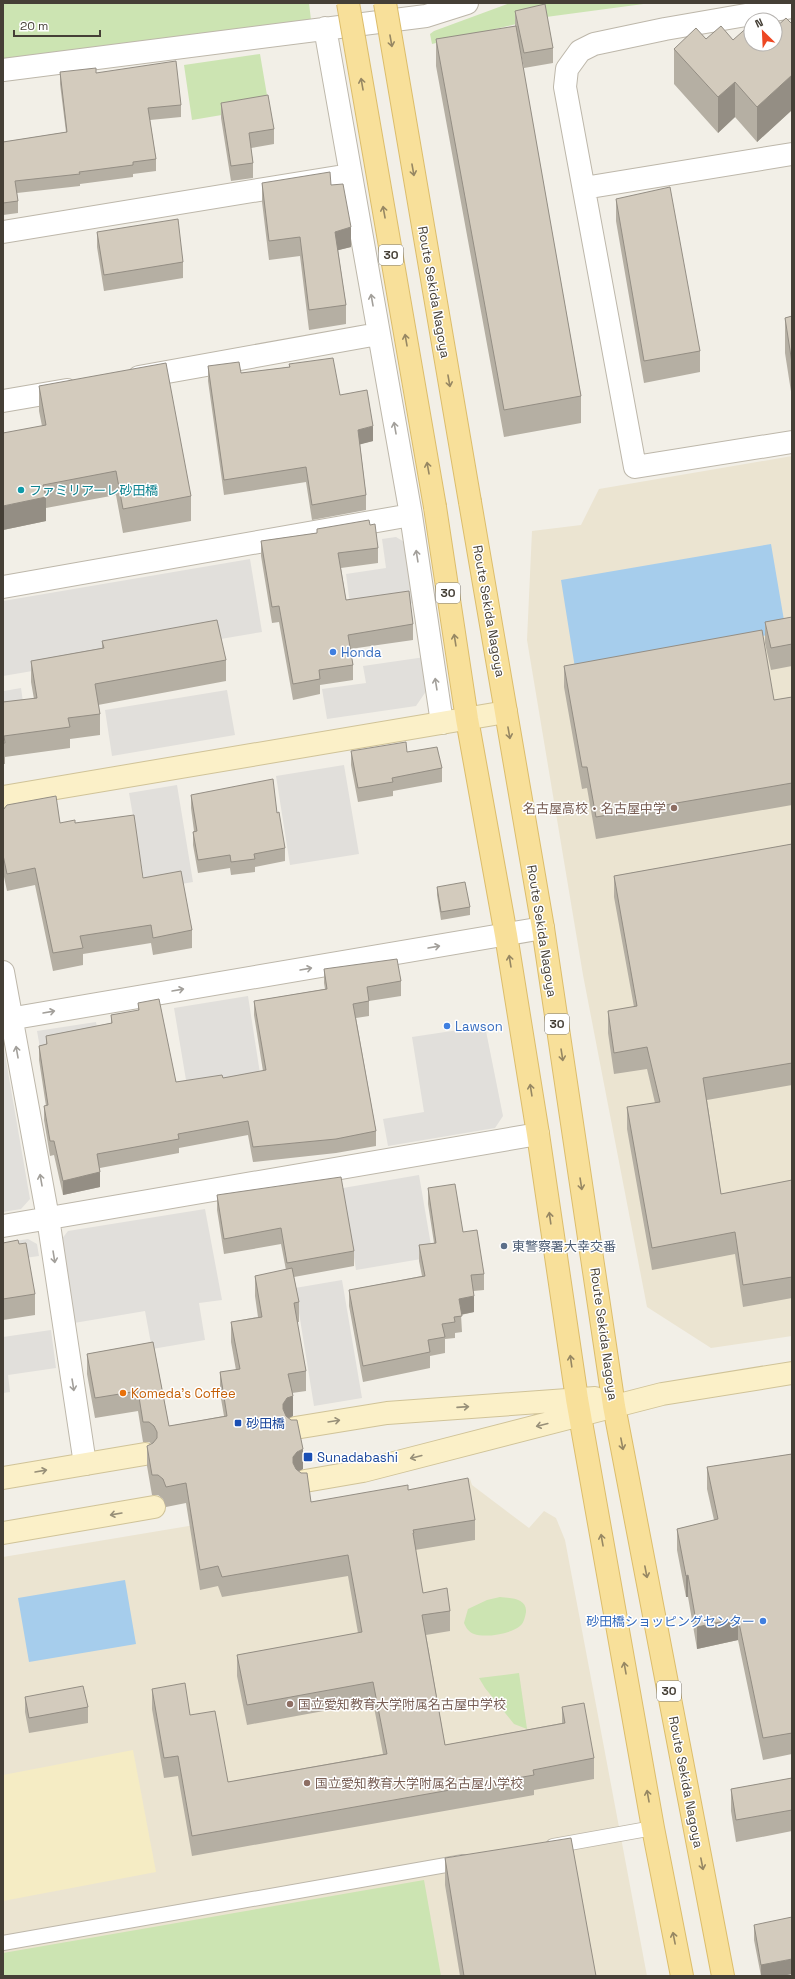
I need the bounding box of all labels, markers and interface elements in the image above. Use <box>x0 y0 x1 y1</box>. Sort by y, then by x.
scale bar <box>14 12 100 38</box>
north arrow <box>743 12 783 52</box>
text: N <box>753 15 765 31</box>
text: 20 m <box>20 18 48 34</box>
one-way arrow <box>387 35 395 48</box>
one-way arrow <box>358 78 366 91</box>
one-way arrow <box>409 163 417 176</box>
one-way arrow <box>380 206 388 219</box>
street label: Route Sekida Nagoya <box>414 225 454 360</box>
road number: 30 <box>379 245 403 265</box>
one-way arrow <box>367 294 375 307</box>
one-way arrow <box>402 334 410 347</box>
one-way arrow <box>445 374 453 387</box>
one-way arrow <box>390 422 398 435</box>
one-way arrow <box>424 462 432 475</box>
place label: ファミリアーレ砂田橋 <box>29 482 158 499</box>
marker: ファミリアーレ砂田橋 <box>16 485 26 495</box>
street label: Route Sekida Nagoya <box>469 544 509 679</box>
one-way arrow <box>413 550 421 563</box>
road number: 30 <box>436 583 460 603</box>
one-way arrow <box>451 634 459 647</box>
place label: Honda <box>341 644 382 661</box>
marker: Honda <box>328 647 338 657</box>
one-way arrow <box>432 678 440 691</box>
one-way arrow <box>506 726 514 739</box>
place label: 名古屋高校・名古屋中学 <box>523 800 666 817</box>
marker: 名古屋高校・名古屋中学 <box>669 803 679 813</box>
street label: Route Sekida Nagoya <box>523 864 561 999</box>
one-way arrow <box>427 943 440 951</box>
one-way arrow <box>506 955 514 968</box>
one-way arrow <box>299 964 312 972</box>
one-way arrow <box>171 986 184 994</box>
one-way arrow <box>42 1008 55 1016</box>
road number: 30 <box>545 1014 569 1034</box>
place label: Lawson <box>455 1018 503 1035</box>
marker: Lawson <box>442 1021 452 1031</box>
one-way arrow <box>13 1046 21 1059</box>
one-way arrow <box>558 1048 566 1061</box>
one-way arrow <box>527 1084 535 1097</box>
one-way arrow <box>36 1174 44 1187</box>
one-way arrow <box>577 1177 585 1190</box>
one-way arrow <box>546 1212 554 1225</box>
place label: 東警察署大幸交番 <box>512 1238 616 1255</box>
marker: 東警察署大幸交番 <box>499 1241 509 1251</box>
one-way arrow <box>50 1250 58 1263</box>
street label: Route Sekida Nagoya <box>586 1267 622 1402</box>
one-way arrow <box>567 1355 575 1368</box>
one-way arrow <box>69 1378 77 1391</box>
place label: Komeda's Coffee <box>131 1385 236 1402</box>
marker: Komeda's Coffee <box>118 1388 128 1398</box>
one-way arrow <box>456 1404 469 1411</box>
place label: 砂田橋 <box>246 1415 285 1432</box>
one-way arrow <box>327 1417 340 1425</box>
marker: 砂田橋 <box>233 1418 243 1428</box>
one-way arrow <box>535 1421 548 1429</box>
one-way arrow <box>618 1437 626 1450</box>
place label: Sunadabashi <box>317 1449 398 1466</box>
marker: Sunadabashi <box>302 1451 314 1463</box>
one-way arrow <box>409 1454 422 1461</box>
one-way arrow <box>35 1467 48 1475</box>
one-way arrow <box>110 1510 123 1518</box>
one-way arrow <box>598 1534 606 1547</box>
one-way arrow <box>642 1565 650 1578</box>
place label: 砂田橋ショッピングセンター <box>586 1613 755 1630</box>
marker: 砂田橋ショッピングセンター <box>758 1616 768 1626</box>
one-way arrow <box>620 1662 628 1675</box>
road number: 30 <box>657 1681 681 1701</box>
place label: 国立愛知教育大学附属名古屋中学校 <box>298 1696 506 1713</box>
marker: 国立愛知教育大学附属名古屋中学校 <box>285 1699 295 1709</box>
street label: Route Sekida Nagoya <box>665 1715 707 1850</box>
place label: 国立愛知教育大学附属名古屋小学校 <box>315 1775 523 1792</box>
marker: 国立愛知教育大学附属名古屋小学校 <box>302 1778 312 1788</box>
one-way arrow <box>643 1790 651 1803</box>
one-way arrow <box>698 1858 706 1871</box>
one-way arrow <box>670 1932 678 1945</box>

